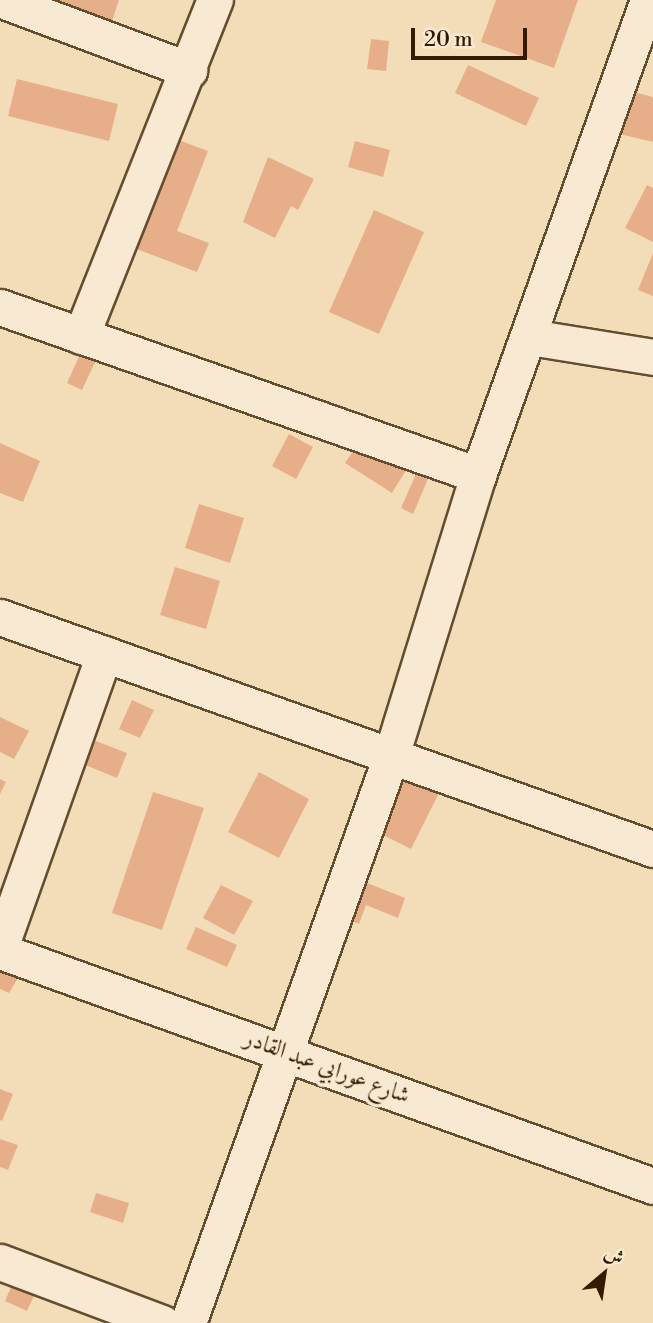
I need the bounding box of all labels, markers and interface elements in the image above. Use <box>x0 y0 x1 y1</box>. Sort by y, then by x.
scale bar <box>415 14 530 58</box>
text: 20 m <box>424 27 473 53</box>
street label: شارع عورابي عبد القادر <box>241 1024 413 1110</box>
north arrow <box>569 1239 639 1309</box>
text: ش <box>600 1241 628 1271</box>

